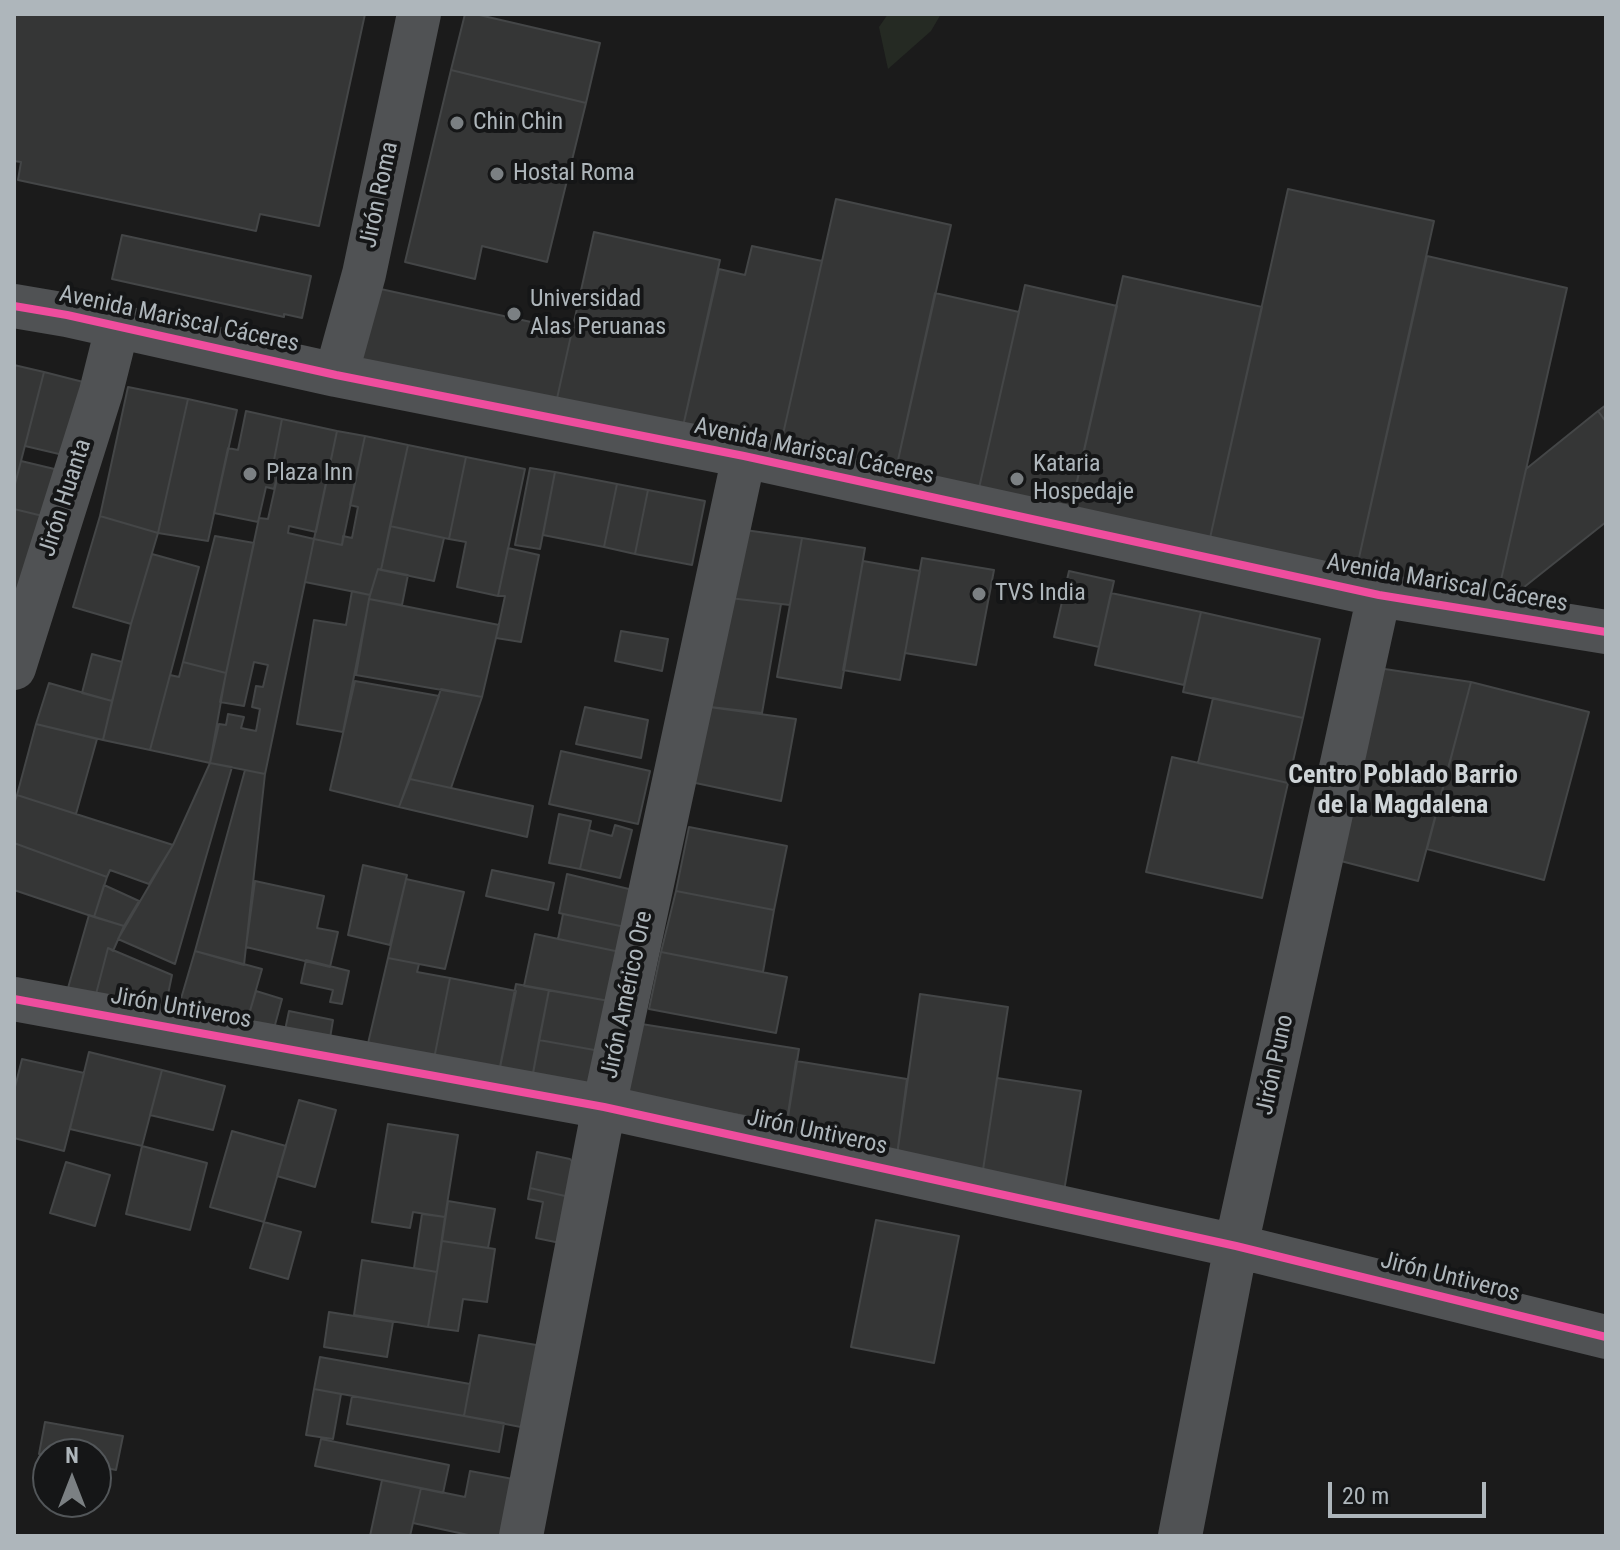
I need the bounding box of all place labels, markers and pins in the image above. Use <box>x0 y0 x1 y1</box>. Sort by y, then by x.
place label: Chin Chin <box>473 109 563 137</box>
marker: Chin Chin <box>448 114 466 132</box>
place label: Hostal Roma <box>513 160 635 188</box>
marker: Hostal Roma <box>488 165 506 183</box>
place label: Universidad Alas Peruanas <box>530 286 666 342</box>
marker: Universidad Alas Peruanas <box>505 305 523 323</box>
place label: Kataria Hospedaje <box>1033 451 1134 507</box>
place label: Plaza Inn <box>266 460 353 488</box>
marker: Plaza Inn <box>241 465 259 483</box>
marker: Kataria Hospedaje <box>1008 470 1026 488</box>
place label: TVS India <box>995 580 1086 608</box>
marker: TVS India <box>970 585 988 603</box>

